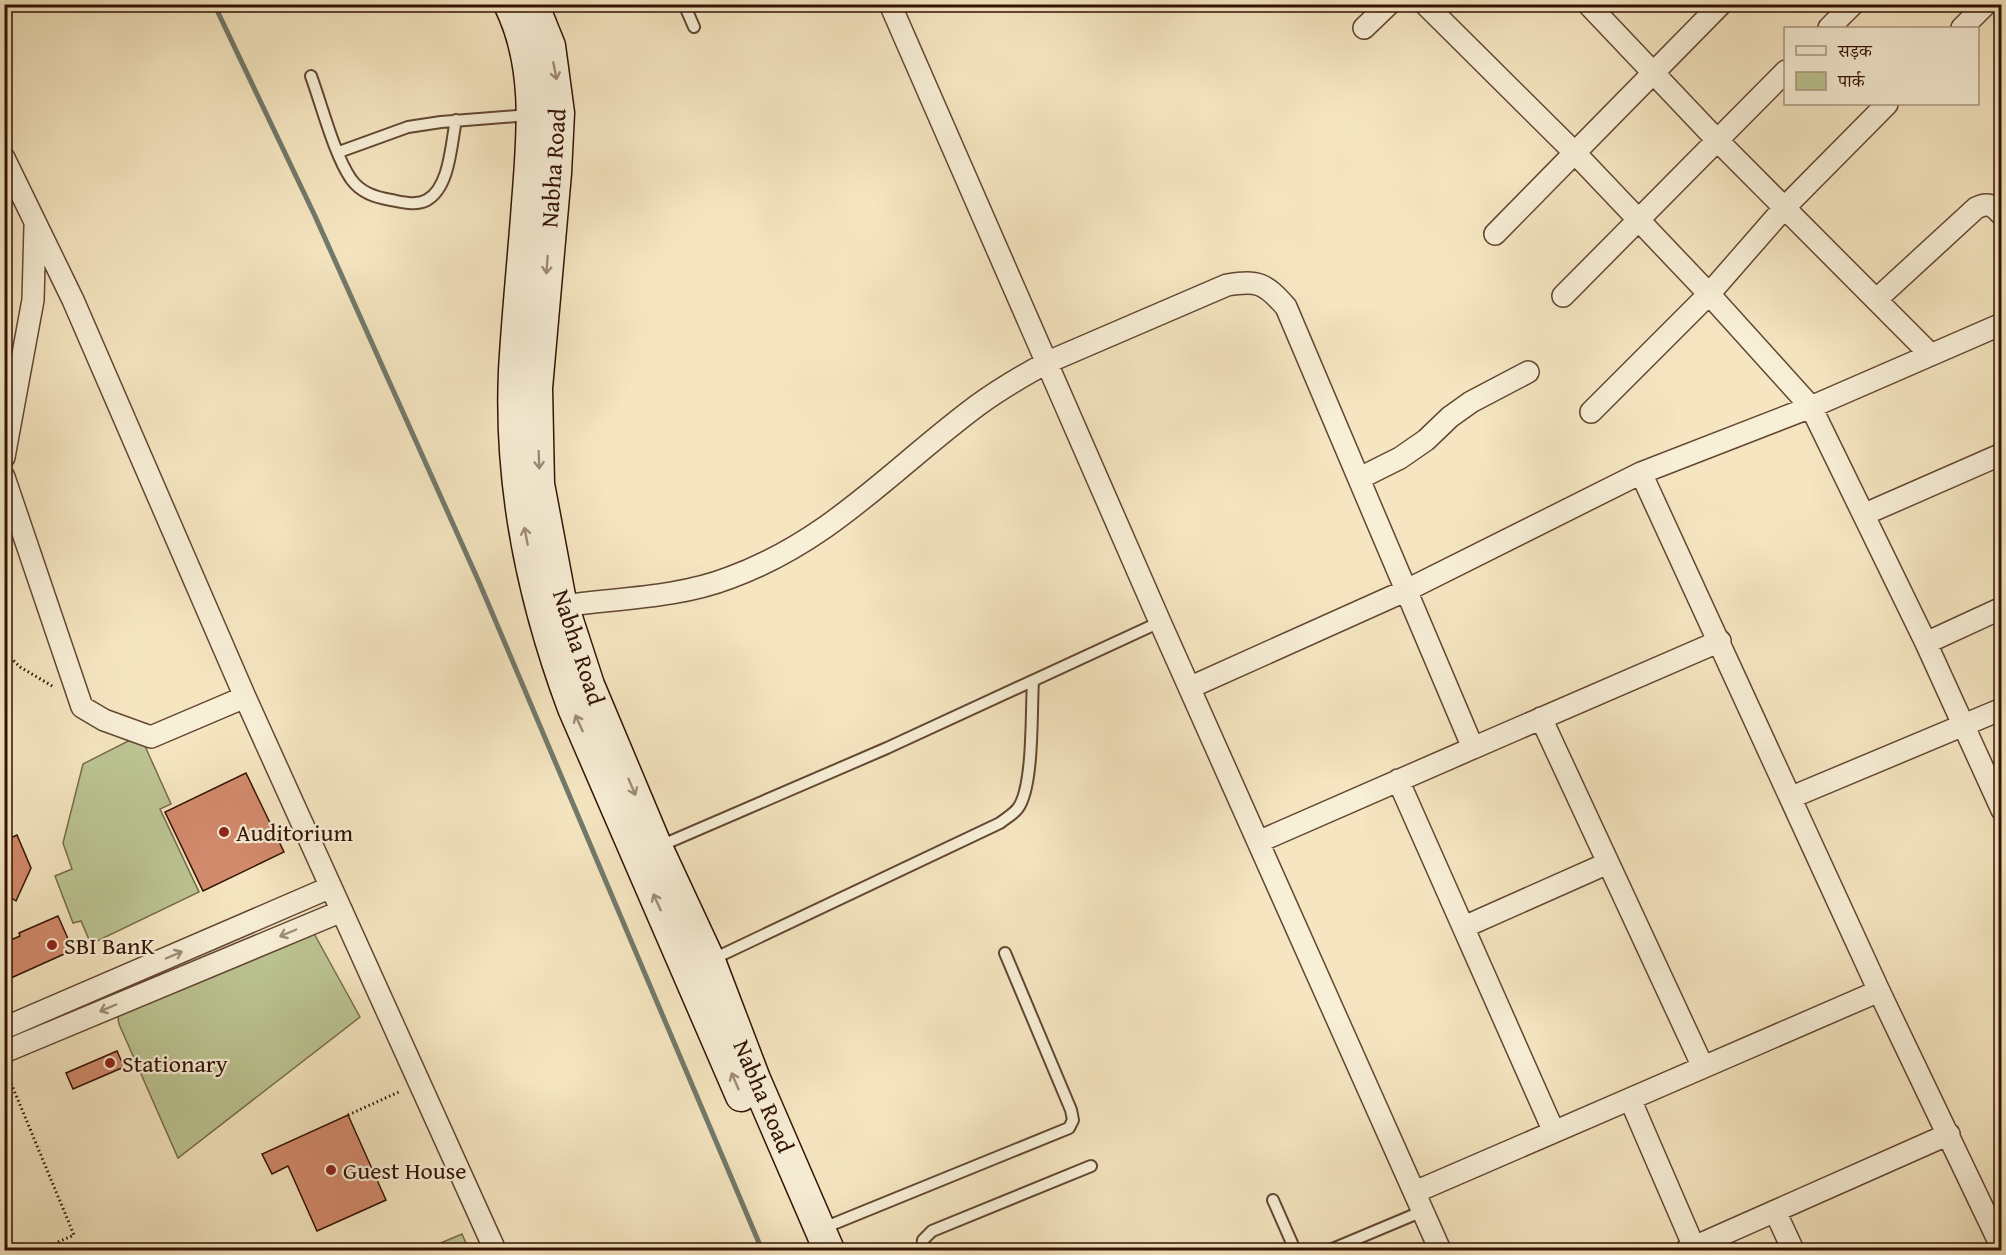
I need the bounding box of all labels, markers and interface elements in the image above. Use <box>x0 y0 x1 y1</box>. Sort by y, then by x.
legend <box>1784 27 1979 105</box>
text: सड़क <box>1837 37 1873 64</box>
one-way arrow <box>550 61 561 81</box>
text: पार्क <box>1837 67 1866 94</box>
street label: Nabha Road <box>531 107 575 229</box>
one-way arrow <box>541 255 552 275</box>
one-way arrow <box>533 449 544 469</box>
one-way arrow <box>520 527 531 546</box>
street label: Nabha Road <box>544 585 614 710</box>
one-way arrow <box>573 714 584 733</box>
one-way arrow <box>627 778 638 796</box>
place label: Auditorium <box>236 815 353 850</box>
marker: Auditorium <box>217 825 231 839</box>
one-way arrow <box>651 893 663 911</box>
place label: SBI BanK <box>64 928 155 963</box>
one-way arrow <box>279 928 297 939</box>
marker: SBI BanK <box>45 938 59 952</box>
one-way arrow <box>164 949 183 960</box>
one-way arrow <box>99 1003 117 1015</box>
street label: Nabha Road <box>724 1034 804 1158</box>
place label: Stationary <box>122 1046 228 1081</box>
marker: Stationary <box>103 1056 117 1070</box>
one-way arrow <box>729 1072 740 1090</box>
place label: Guest House <box>343 1153 467 1188</box>
marker: Guest House <box>324 1163 338 1177</box>

